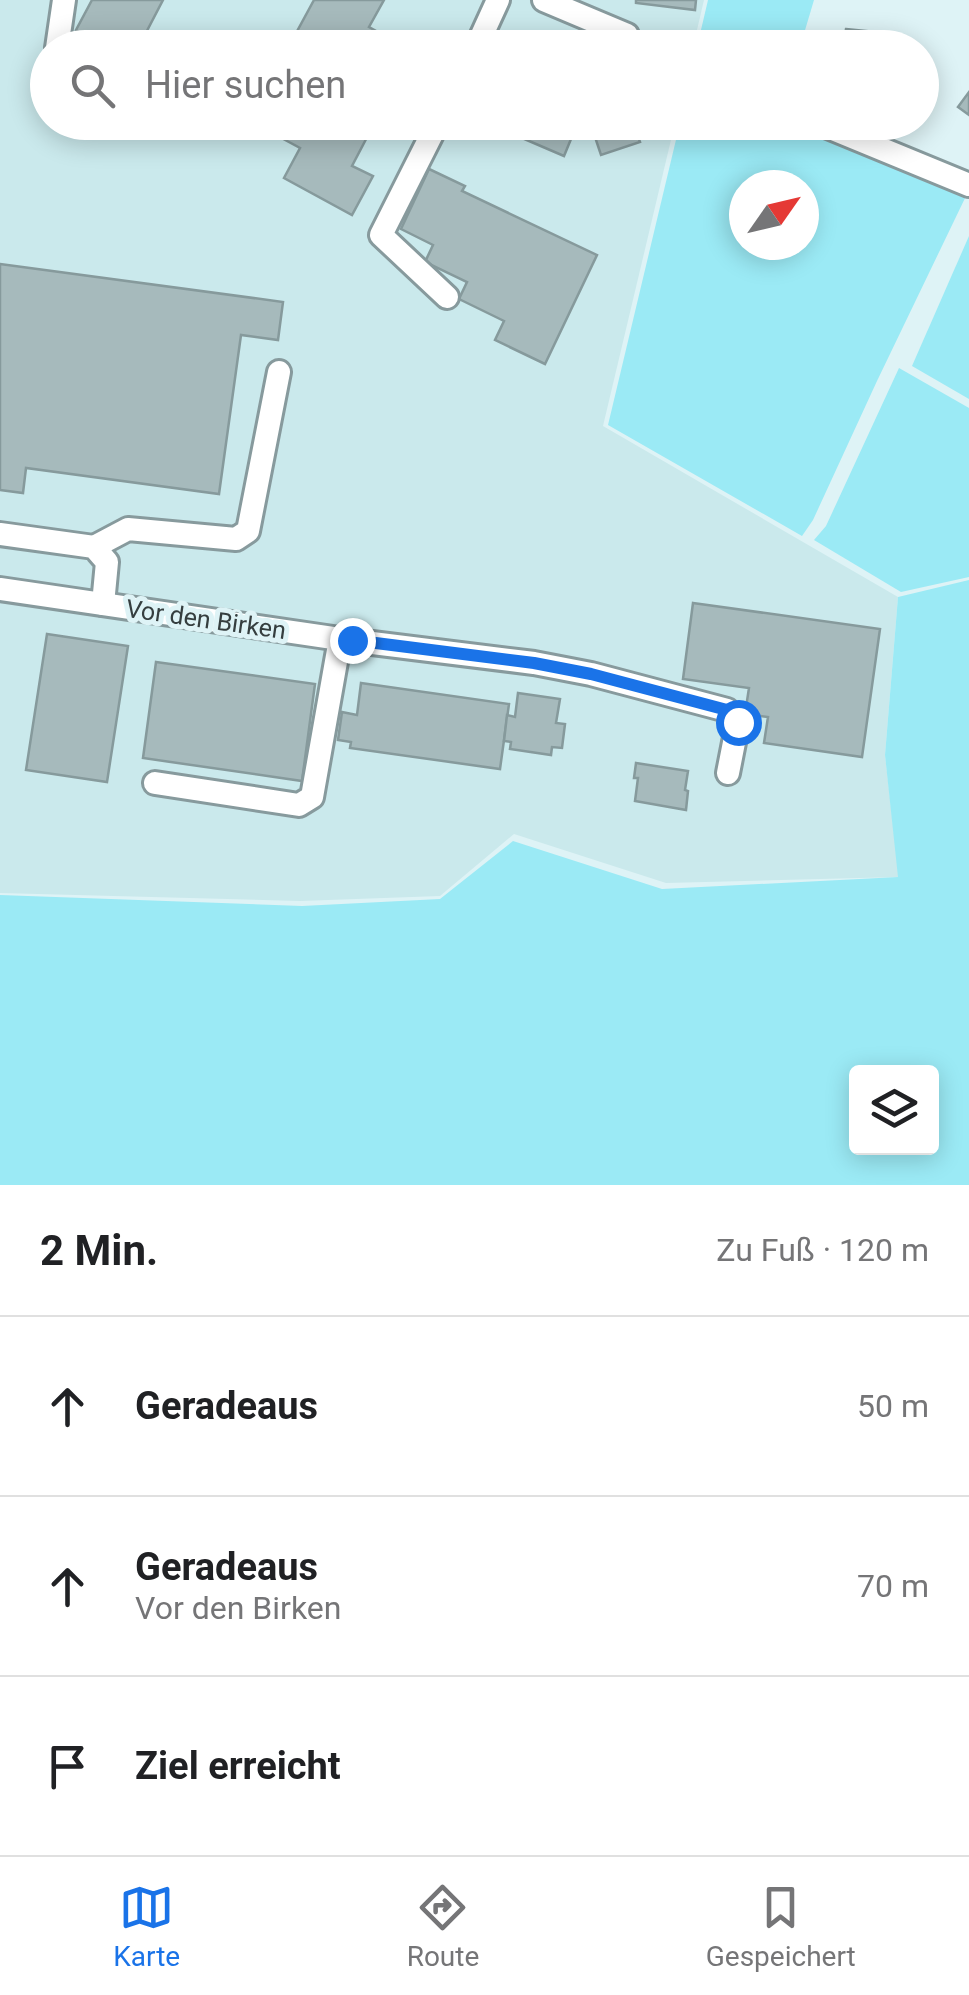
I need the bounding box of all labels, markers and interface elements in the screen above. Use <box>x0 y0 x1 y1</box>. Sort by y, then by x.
search box <box>30 30 939 140</box>
icon: search <box>65 58 120 113</box>
text: Hier suchen <box>145 63 346 107</box>
north arrow <box>729 170 819 260</box>
street label: Vor den Birken <box>124 594 288 645</box>
route end <box>330 618 376 664</box>
route start <box>716 700 762 746</box>
map controls <box>849 1065 939 1155</box>
button: layers <box>849 1065 939 1155</box>
text: 2 Min. <box>40 1226 158 1275</box>
text: Zu Fuß · 120 m <box>716 1231 929 1269</box>
icon: ahead <box>40 1379 95 1434</box>
text: Geradeaus <box>135 1384 318 1428</box>
text: 50 m <box>857 1387 929 1425</box>
text: Geradeaus <box>135 1545 318 1589</box>
icon: ahead <box>40 1559 95 1614</box>
text: 70 m <box>857 1567 929 1605</box>
text: Vor den Birken <box>135 1589 341 1627</box>
icon: arrive <box>40 1739 95 1794</box>
text: Ziel erreicht <box>135 1744 341 1788</box>
tab: Karte <box>113 1880 180 1973</box>
tab: Route <box>407 1880 479 1973</box>
tab: Gespeichert <box>706 1880 856 1973</box>

